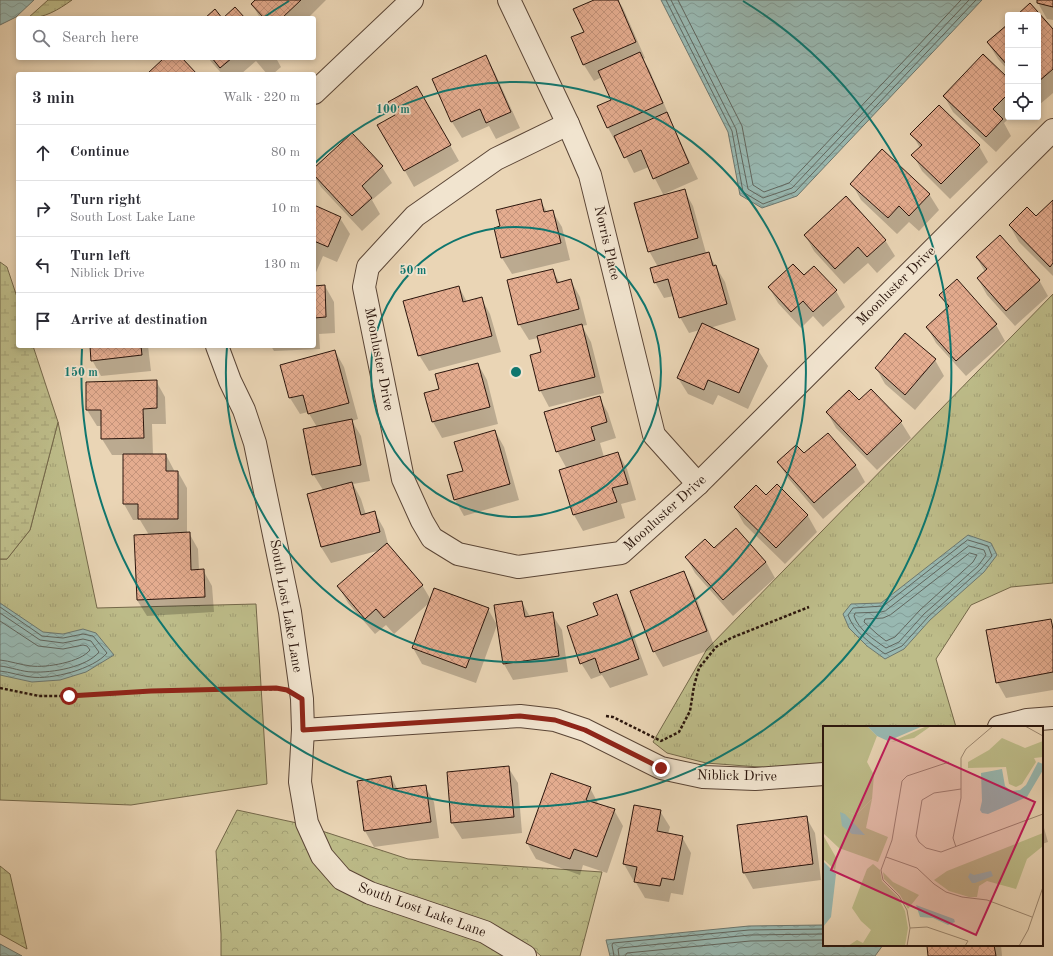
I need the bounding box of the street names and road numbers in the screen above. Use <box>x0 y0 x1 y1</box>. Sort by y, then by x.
street label: Norris Place <box>592 205 622 281</box>
street label: Moonluster Drive <box>854 244 938 328</box>
street label: Moonluster Drive <box>362 306 396 412</box>
street label: Moonluster Drive <box>621 473 709 553</box>
street label: South Lost Lake Lane <box>267 538 305 674</box>
street label: Niblick Drive <box>697 768 777 784</box>
street label: South Lost Lake Lane <box>356 880 488 940</box>

